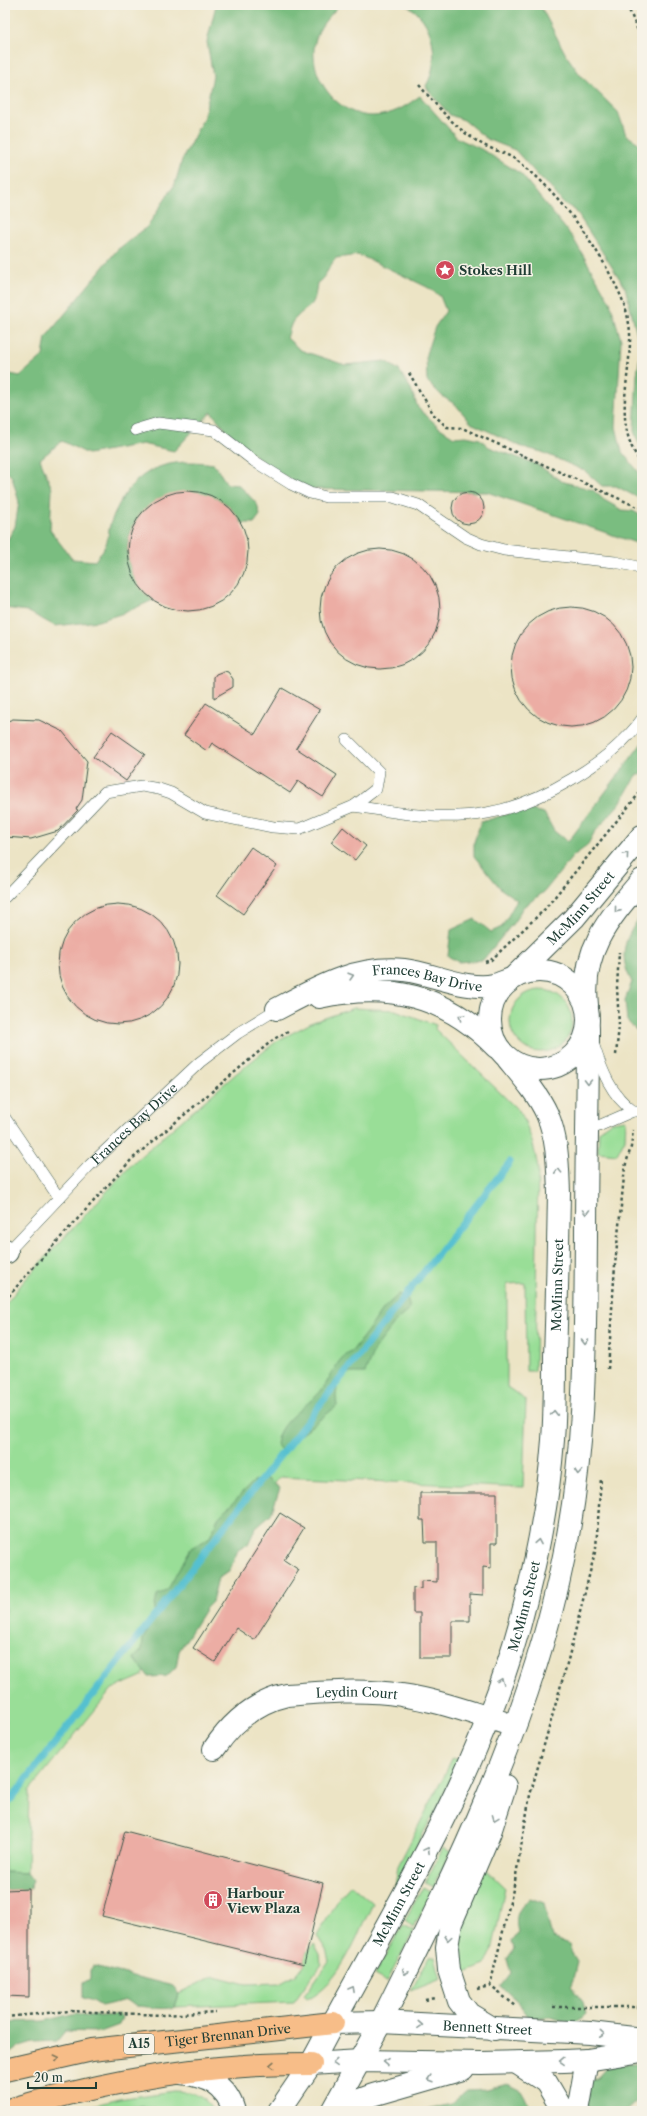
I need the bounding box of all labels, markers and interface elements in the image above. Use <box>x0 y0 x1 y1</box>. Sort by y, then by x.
place icon: Stokes Hill <box>434 259 456 281</box>
place label: Stokes Hill <box>459 262 532 278</box>
one-way arrow <box>622 852 629 859</box>
street label: McMinn Street <box>543 868 618 948</box>
one-way arrow <box>615 905 622 912</box>
street label: Frances Bay Drive <box>371 961 483 994</box>
one-way arrow <box>347 972 354 981</box>
one-way arrow <box>459 1015 466 1022</box>
street label: Frances Bay Drive <box>88 1079 181 1168</box>
one-way arrow <box>584 1079 592 1085</box>
one-way arrow <box>554 1168 563 1174</box>
one-way arrow <box>582 1209 590 1215</box>
street label: McMinn Street <box>548 1238 566 1332</box>
one-way arrow <box>581 1339 589 1345</box>
one-way arrow <box>550 1410 558 1416</box>
one-way arrow <box>574 1469 583 1475</box>
one-way arrow <box>533 1539 542 1545</box>
street label: McMinn Street <box>504 1559 543 1654</box>
one-way arrow <box>497 1677 505 1684</box>
street label: Leydin Court <box>315 1684 399 1702</box>
one-way arrow <box>492 1814 500 1821</box>
one-way arrow <box>422 1847 430 1854</box>
street label: McMinn Street <box>369 1859 428 1949</box>
place label: Harbour View Plaza <box>226 1885 301 1916</box>
building icon: Harbour View Plaza <box>202 1889 224 1911</box>
one-way arrow <box>444 1935 453 1942</box>
one-way arrow <box>402 1967 410 1975</box>
one-way arrow <box>347 1986 354 1993</box>
street label: Bennett Street <box>442 2017 533 2038</box>
street label: Tiger Brennan Drive <box>164 2020 292 2050</box>
one-way arrow <box>417 2020 423 2029</box>
one-way arrow <box>599 2029 605 2038</box>
road number: A15 <box>124 2034 154 2054</box>
one-way arrow <box>53 2054 60 2062</box>
one-way arrow <box>559 2057 565 2066</box>
one-way arrow <box>332 2058 338 2067</box>
one-way arrow <box>383 2058 389 2066</box>
one-way arrow <box>269 2061 275 2069</box>
scale bar <box>28 2064 96 2090</box>
text: 20 m <box>34 2070 63 2085</box>
one-way arrow <box>427 2074 434 2083</box>

